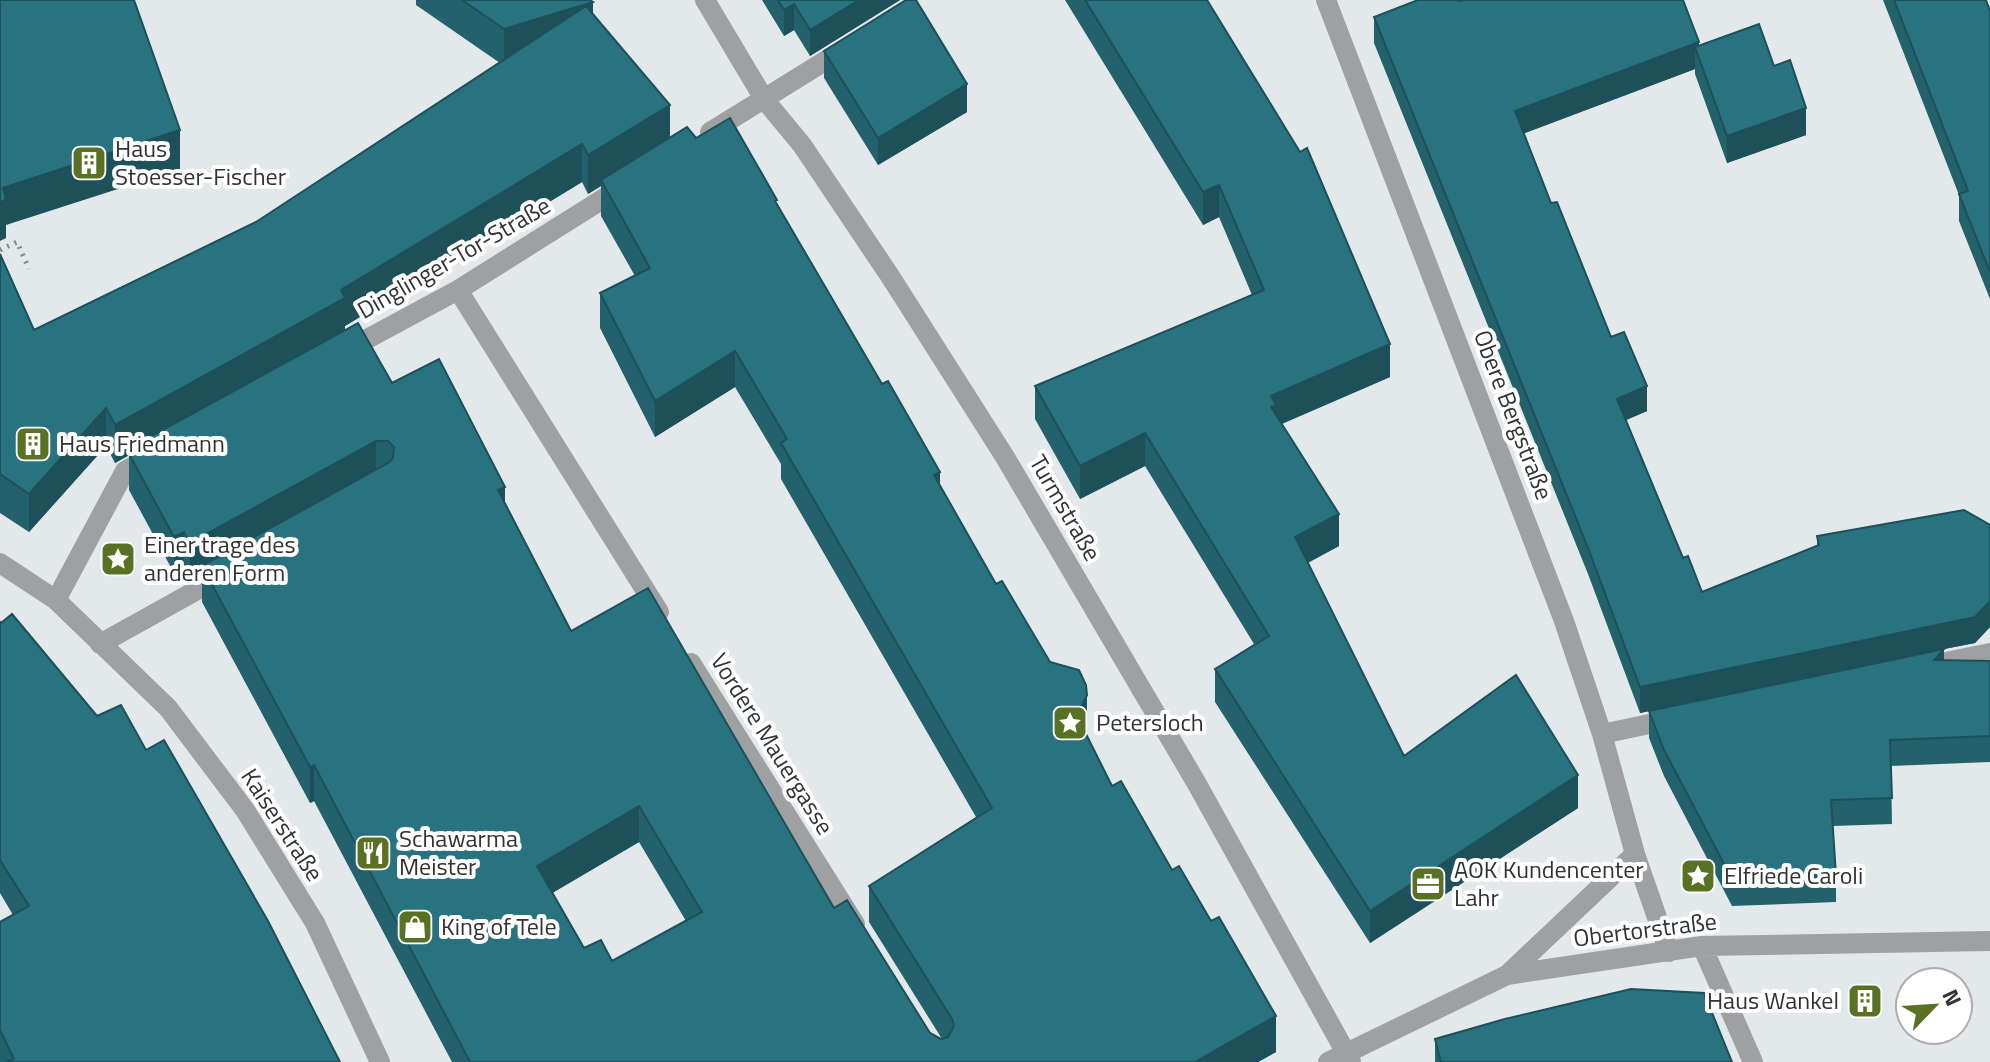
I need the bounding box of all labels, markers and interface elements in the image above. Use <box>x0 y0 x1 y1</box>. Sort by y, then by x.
place label: Haus Stoesser-Fischer <box>115 130 286 194</box>
building icon: Haus Stoesser-Fischer <box>70 144 108 182</box>
street label: Dinglinger-Tor-Straße <box>350 187 557 327</box>
street label: Obere Bergstraße <box>1465 325 1563 505</box>
building icon: Haus Friedmann <box>14 425 52 463</box>
place label: Haus Friedmann <box>59 425 225 461</box>
street label: Turmstraße <box>1021 448 1111 567</box>
place label: Einer trage des anderen Form <box>144 526 296 590</box>
place icon: Einer trage des anderen Form <box>99 540 137 578</box>
street label: Vordere Mauergasse <box>702 646 843 841</box>
place icon: Petersloch <box>1051 704 1089 742</box>
place label: Petersloch <box>1096 704 1204 740</box>
street label: Kaiserstraße <box>233 761 333 888</box>
place label: Schawarma Meister <box>399 820 518 884</box>
restaurant icon: Schawarma Meister <box>354 834 392 872</box>
place label: AOK Kundencenter Lahr <box>1454 851 1644 915</box>
place icon: Elfriede Caroli <box>1679 857 1717 895</box>
place label: Elfriede Caroli <box>1724 857 1863 893</box>
office icon: AOK Kundencenter Lahr <box>1409 865 1447 903</box>
street label: Obertorstraße <box>1571 902 1719 956</box>
shop icon: King of Tele <box>396 908 434 946</box>
place label: King of Tele <box>441 908 557 944</box>
north arrow <box>1894 966 1974 1046</box>
place label: Haus Wankel <box>1707 982 1839 1018</box>
building icon: Haus Wankel <box>1846 982 1884 1020</box>
text: N <box>1933 983 1971 1012</box>

